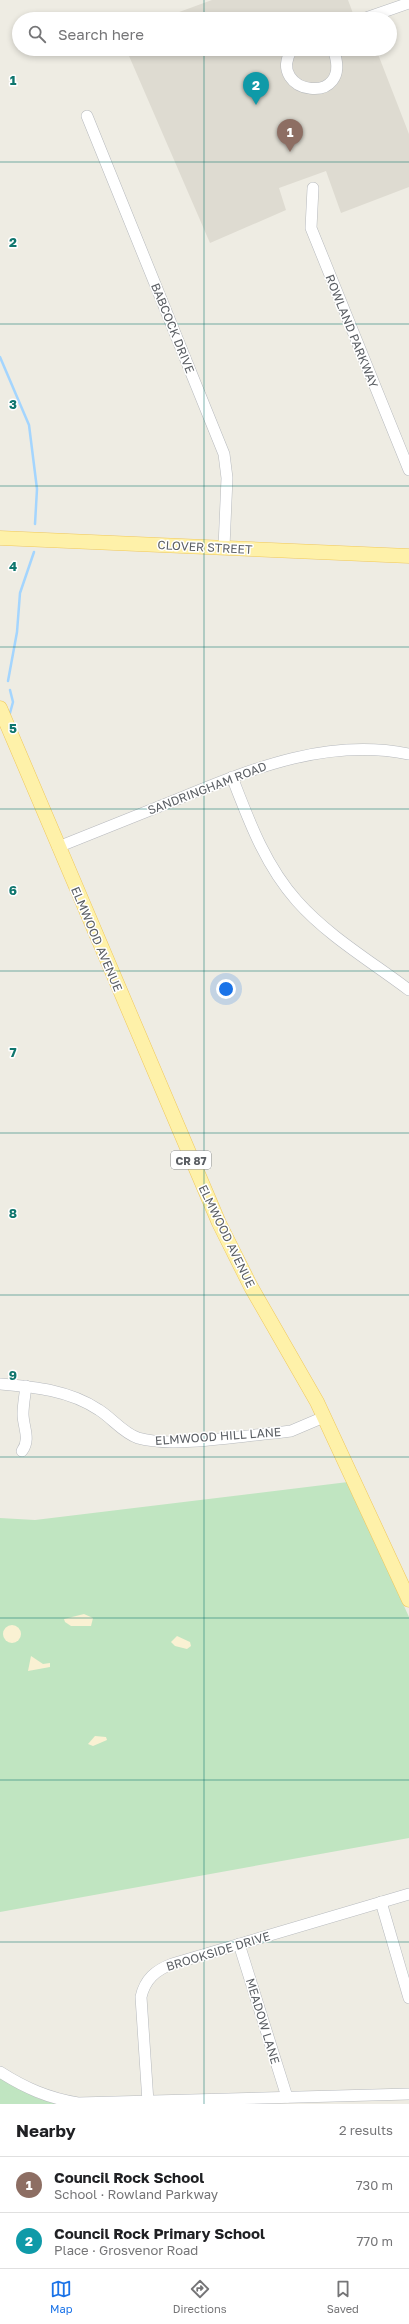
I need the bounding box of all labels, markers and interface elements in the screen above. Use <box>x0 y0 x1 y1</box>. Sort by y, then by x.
search box <box>12 12 397 56</box>
icon: search <box>26 23 48 45</box>
text: Search here <box>58 25 144 43</box>
text: 1 <box>10 72 17 88</box>
pin: 2 <box>243 72 269 105</box>
pin: 1 <box>277 119 303 152</box>
text: 2 <box>9 234 17 250</box>
street label: ROWLAND PARKWAY <box>322 272 382 390</box>
street label: BABCOCK DRIVE <box>148 281 198 375</box>
text: 3 <box>9 396 17 412</box>
street label: CLOVER STREET <box>157 537 253 557</box>
text: 4 <box>9 558 17 574</box>
text: 5 <box>9 720 17 736</box>
street label: SANDRINGHAM ROAD <box>145 758 269 818</box>
text: 6 <box>9 882 17 898</box>
street label: ELMWOOD AVENUE <box>68 884 126 994</box>
your location <box>216 979 236 999</box>
text: 7 <box>9 1044 17 1060</box>
road number: CR 87 <box>171 1151 211 1169</box>
street label: ELMWOOD AVENUE <box>196 1182 258 1290</box>
text: 8 <box>9 1205 17 1221</box>
text: 9 <box>9 1367 17 1383</box>
street label: ELMWOOD HILL LANE <box>154 1424 282 1448</box>
street label: BROOKSIDE DRIVE <box>164 1928 272 1974</box>
street label: MEADOW LANE <box>243 1976 283 2066</box>
text: Nearby <box>16 2120 76 2141</box>
text: 2 results <box>339 2122 393 2138</box>
text: Council Rock School <box>54 2168 204 2186</box>
text: 1 <box>26 2177 32 2193</box>
text: 730 m <box>356 2177 393 2193</box>
text: School · Rowland Parkway <box>54 2186 218 2202</box>
text: Council Rock Primary School <box>54 2224 265 2242</box>
text: 2 <box>25 2233 33 2249</box>
text: 770 m <box>356 2233 393 2249</box>
text: Place · Grosvenor Road <box>54 2242 198 2258</box>
tab: Map <box>50 2278 73 2315</box>
tab: Directions <box>173 2278 227 2315</box>
tab: Saved <box>327 2278 359 2315</box>

